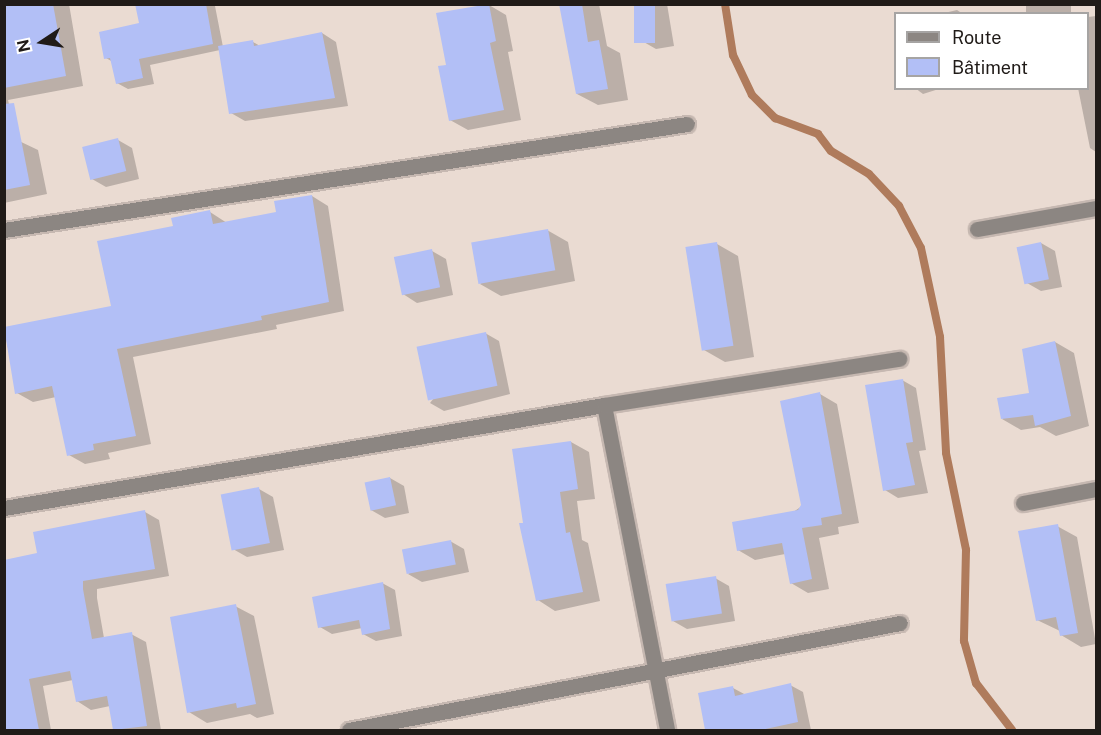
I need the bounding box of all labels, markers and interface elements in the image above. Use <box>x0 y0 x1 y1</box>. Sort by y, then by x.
north arrow <box>12 12 72 72</box>
legend <box>894 12 1089 90</box>
text: Route <box>952 27 1001 48</box>
text: N <box>13 38 34 54</box>
text: Bâtiment <box>952 57 1028 78</box>

